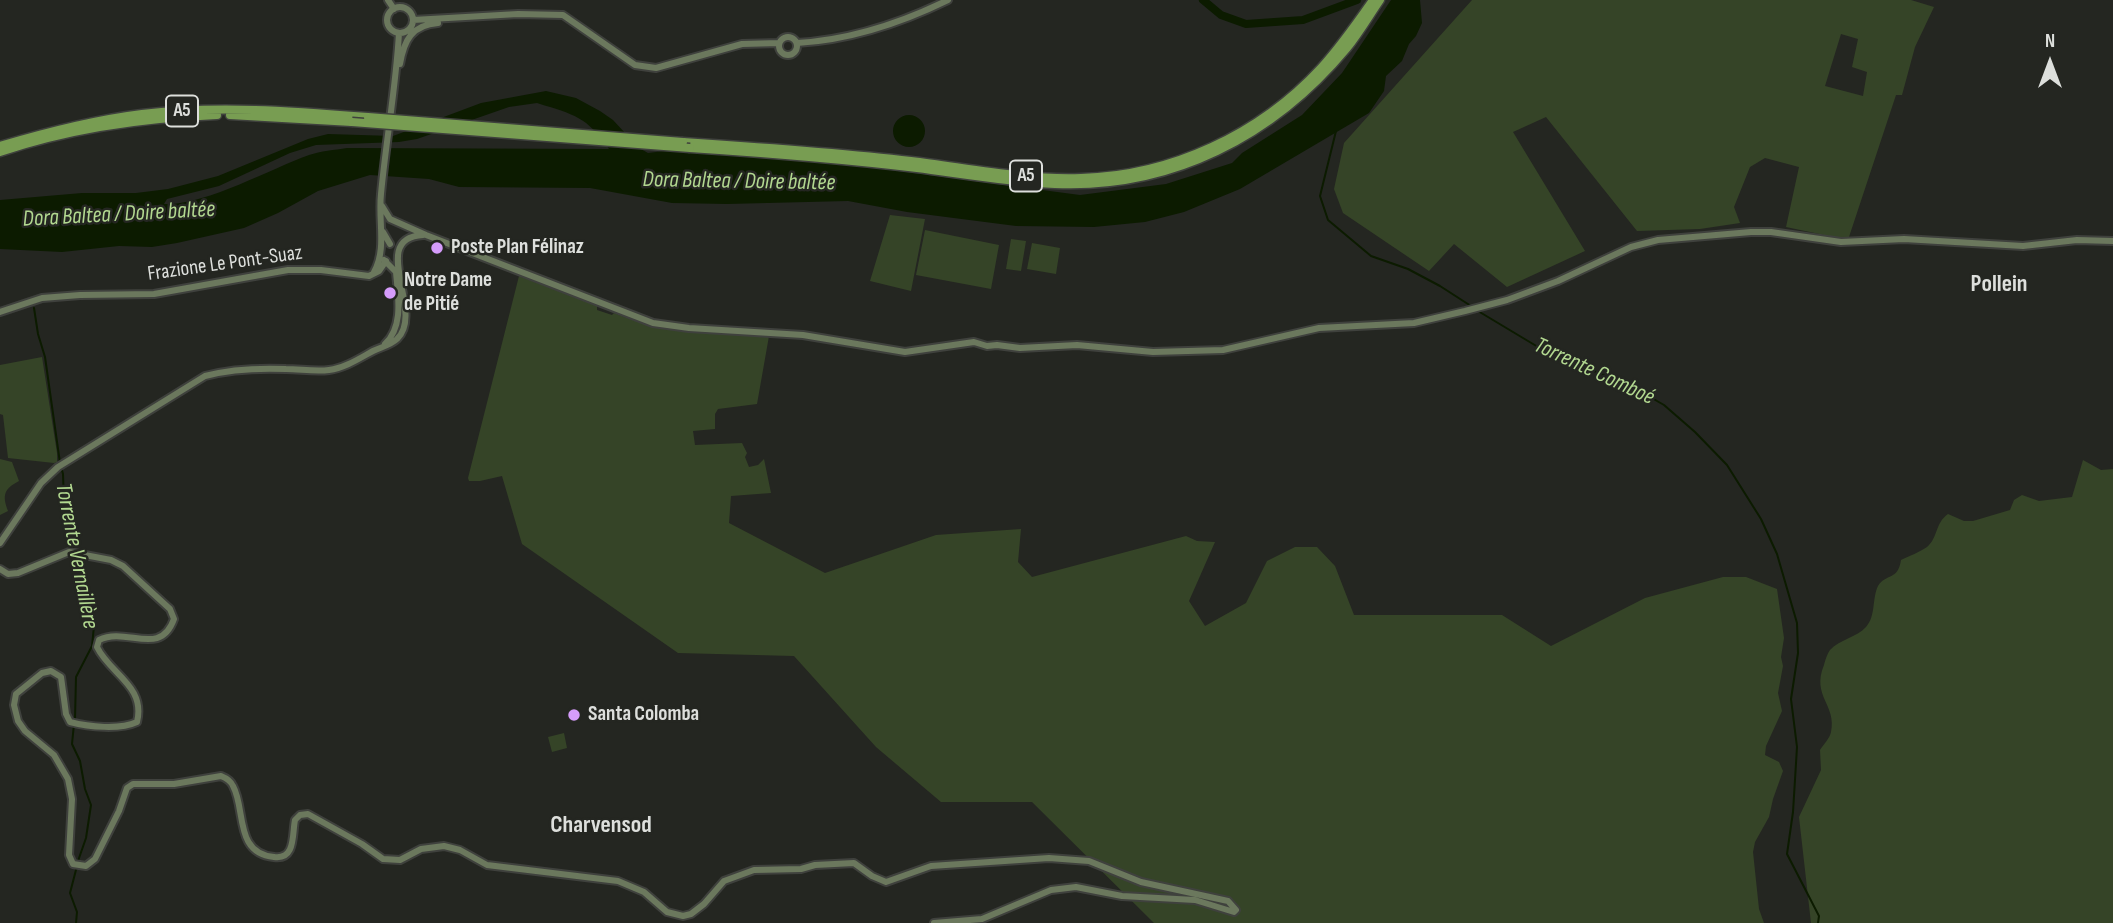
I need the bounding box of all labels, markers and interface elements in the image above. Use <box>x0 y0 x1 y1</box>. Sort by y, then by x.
north arrow <box>2015 28 2085 98</box>
text: N <box>2045 30 2055 53</box>
road number: A5 <box>166 96 198 127</box>
road number: A5 <box>1010 160 1042 192</box>
water label: Dora Baltea / Doire baltée <box>642 167 836 197</box>
water label: Dora Baltea / Doire baltée <box>22 196 216 234</box>
place label: Poste Plan Félinaz <box>451 235 584 261</box>
marker: Poste Plan Félinaz <box>429 240 445 256</box>
street label: Frazione Le Pont-Suaz <box>146 241 304 287</box>
place label: Notre Dame de Pitié <box>404 268 492 318</box>
district label: Pollein <box>1971 271 2027 299</box>
marker: Notre Dame de Pitié <box>382 285 398 301</box>
water label: Torrente Comboé <box>1529 332 1659 412</box>
water label: Torrente Vernaillère <box>48 481 104 631</box>
place label: Santa Colomba <box>588 702 699 728</box>
marker: Santa Colomba <box>566 707 582 723</box>
district label: Charvensod <box>550 812 652 840</box>

